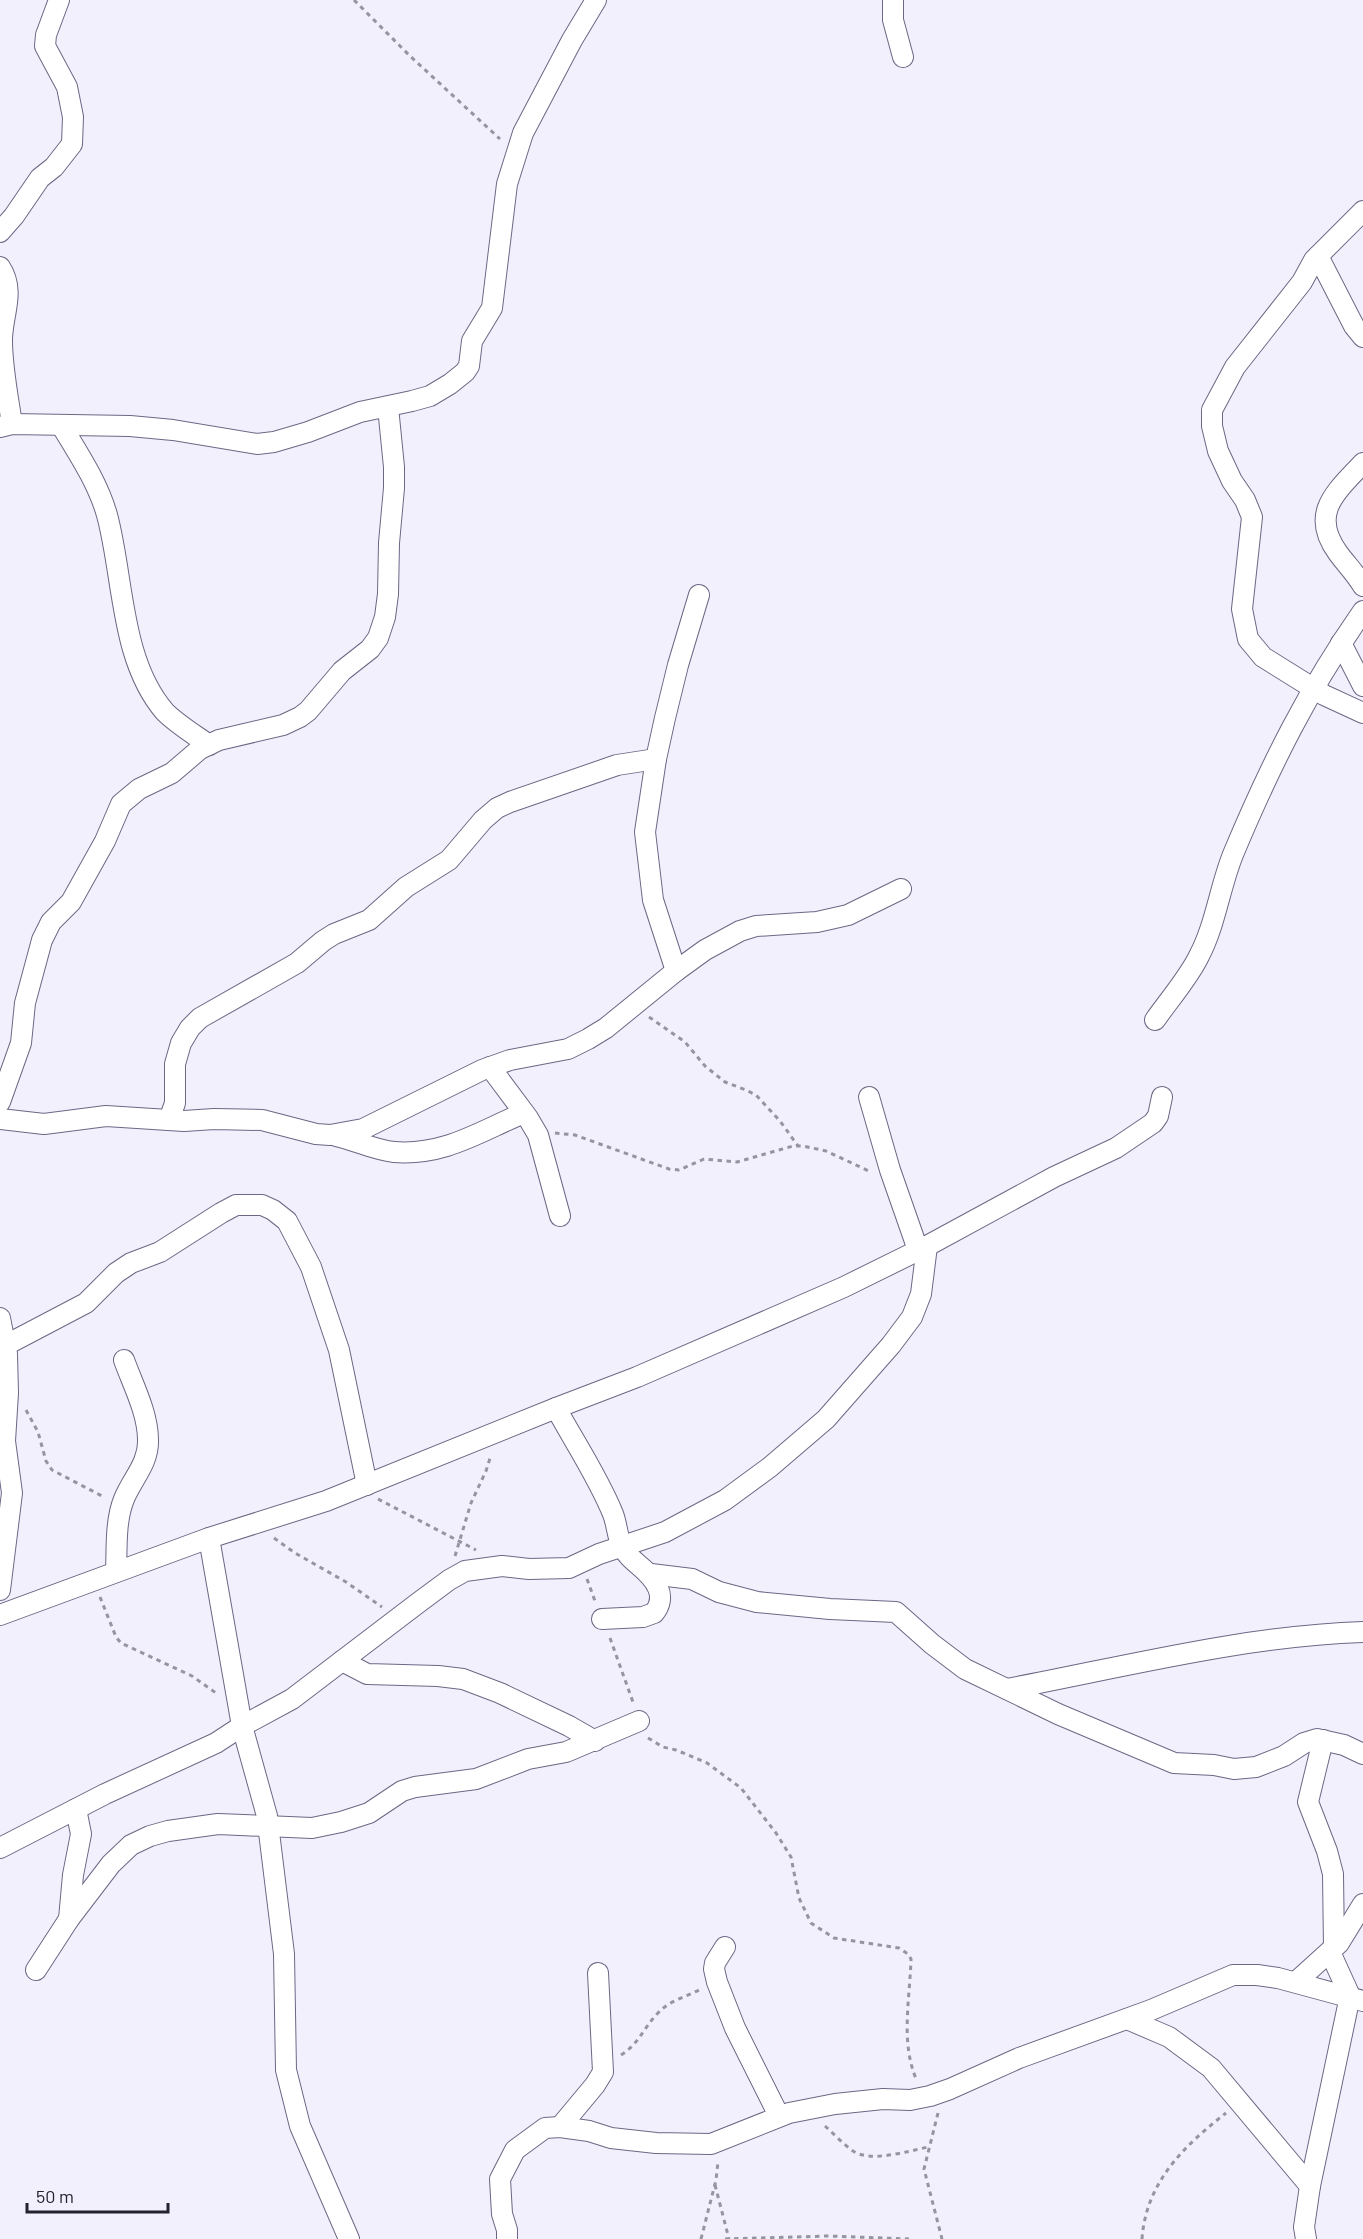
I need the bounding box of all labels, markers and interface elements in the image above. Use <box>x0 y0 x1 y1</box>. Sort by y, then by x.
scale bar <box>27 2176 168 2214</box>
text: 50 m <box>36 2185 74 2207</box>

